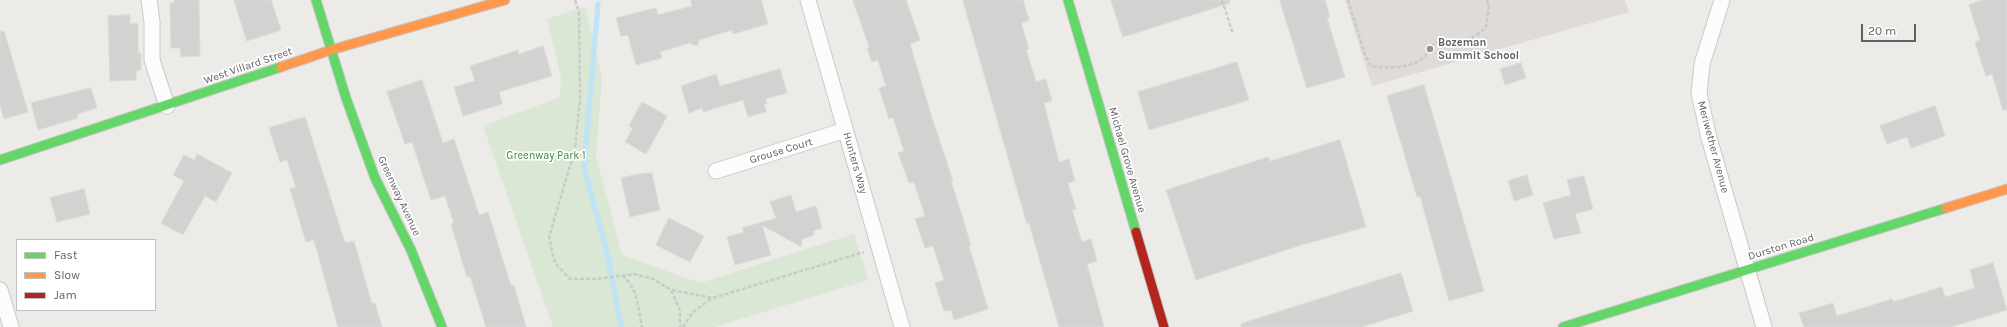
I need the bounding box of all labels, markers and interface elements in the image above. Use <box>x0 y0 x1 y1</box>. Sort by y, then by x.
scale bar <box>1863 16 1918 42</box>
text: 20 m <box>1868 24 1896 38</box>
place label: Bozeman Summit School <box>1438 36 1519 62</box>
marker: Bozeman Summit School <box>1425 44 1435 54</box>
street label: West Villard Street <box>202 45 294 87</box>
street label: Meriwether Avenue <box>1694 99 1732 195</box>
street label: Michael Grove Avenue <box>1106 106 1148 214</box>
street label: Hunters Way <box>840 131 870 195</box>
street label: Grouse Court <box>748 135 814 167</box>
park label: Greenway Park 1 <box>506 149 586 163</box>
street label: Greenway Avenue <box>375 154 423 238</box>
street label: Durston Road <box>1746 231 1816 263</box>
legend <box>16 239 156 311</box>
text: Fast <box>54 248 77 262</box>
text: Slow <box>54 268 80 282</box>
text: Jam <box>54 288 77 302</box>

